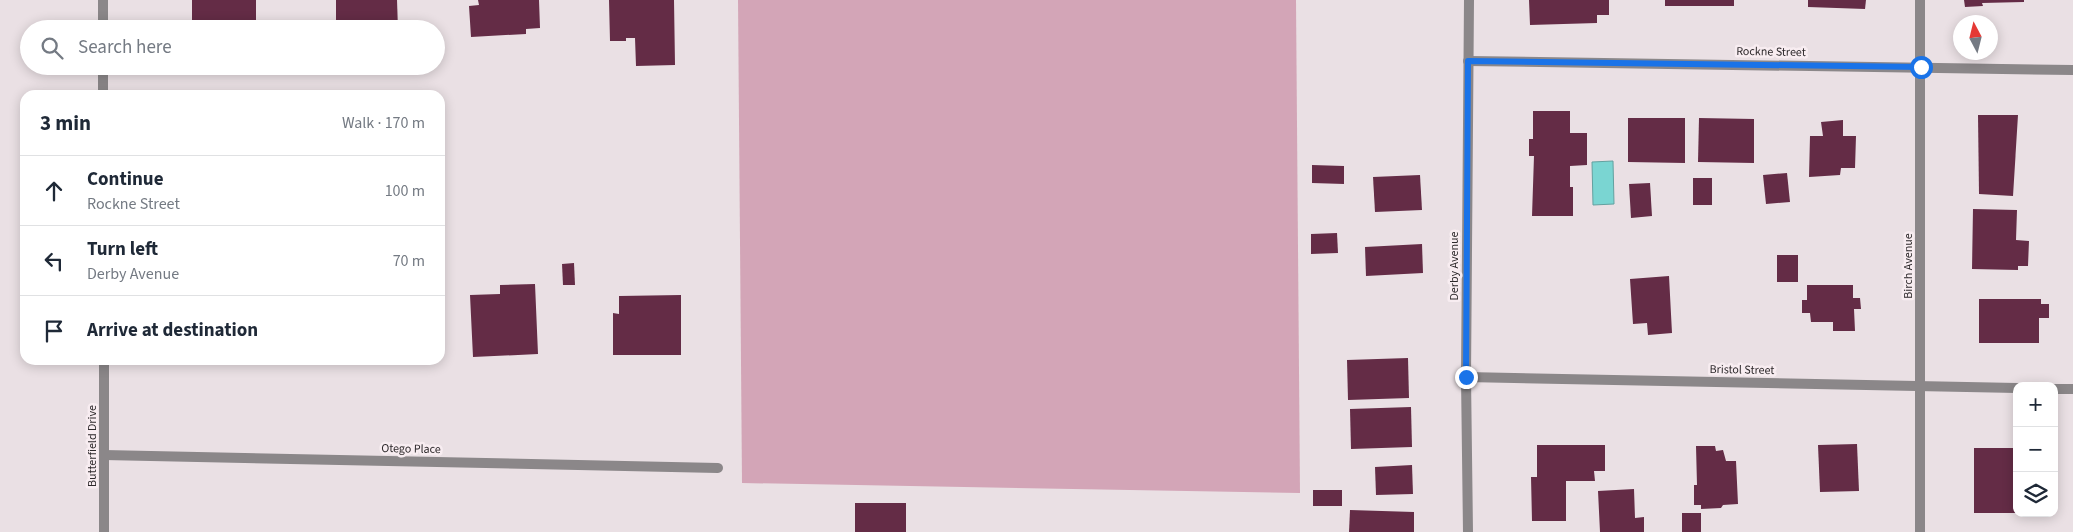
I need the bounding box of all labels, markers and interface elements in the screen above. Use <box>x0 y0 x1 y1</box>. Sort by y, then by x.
north arrow <box>1953 15 1998 60</box>
search box <box>20 20 445 75</box>
icon: search <box>38 34 66 62</box>
text: Search here <box>78 34 172 61</box>
street label: Rockne Street <box>1736 43 1806 61</box>
route start <box>1910 56 1933 79</box>
text: 3 min <box>40 108 91 138</box>
text: Walk · 170 m <box>342 112 425 134</box>
text: Continue <box>87 166 164 193</box>
icon: ahead <box>40 177 68 205</box>
text: 100 m <box>385 180 425 202</box>
text: Rockne Street <box>87 193 180 215</box>
street label: Derby Avenue <box>1446 231 1463 301</box>
street label: Birch Avenue <box>1900 233 1917 299</box>
text: Turn left <box>87 236 158 263</box>
icon: left <box>40 247 68 275</box>
text: 70 m <box>393 250 425 272</box>
text: Derby Avenue <box>87 263 179 285</box>
icon: arrive <box>40 317 68 345</box>
text: Arrive at destination <box>87 317 258 344</box>
street label: Bristol Street <box>1709 361 1775 379</box>
route end <box>1455 366 1478 389</box>
map controls <box>2013 382 2058 517</box>
button: + <box>2013 382 2058 427</box>
street label: Butterfield Drive <box>84 405 101 487</box>
button: − <box>2013 427 2058 472</box>
street label: Otego Place <box>381 440 441 458</box>
button: layers <box>2013 472 2058 517</box>

